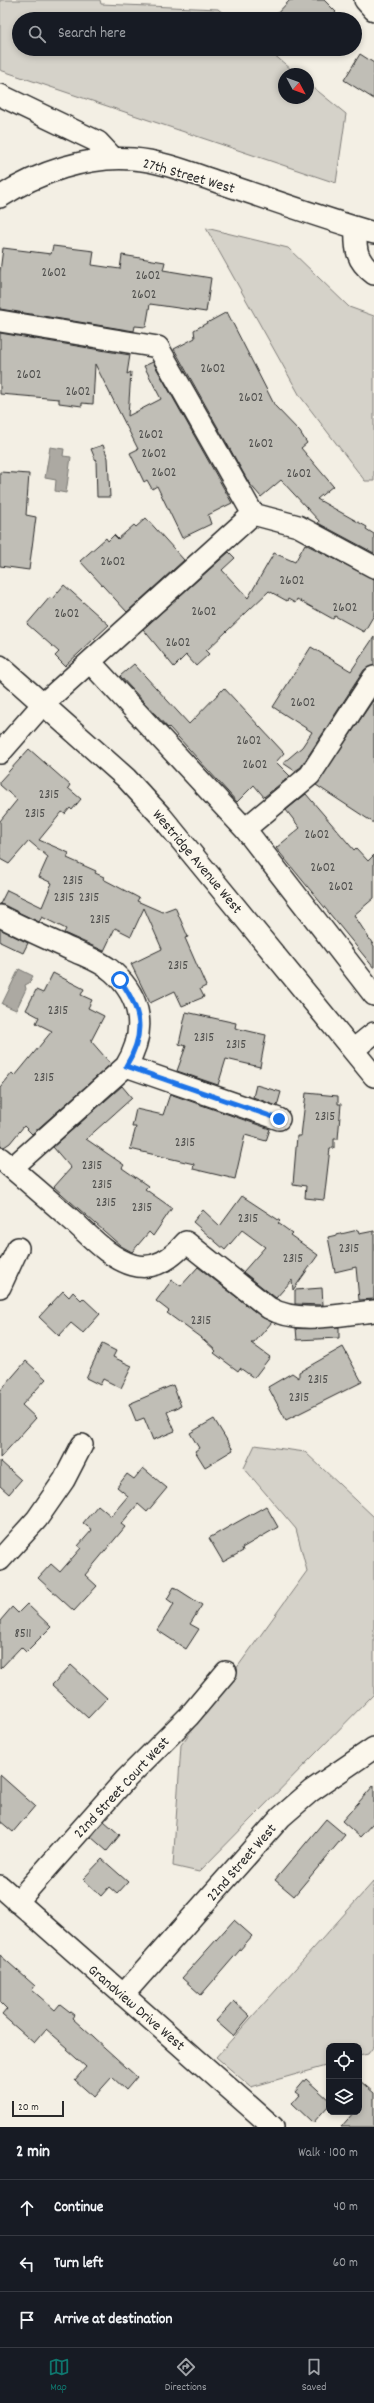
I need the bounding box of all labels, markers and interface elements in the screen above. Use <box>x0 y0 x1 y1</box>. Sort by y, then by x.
search box <box>12 12 362 56</box>
icon: search <box>26 23 48 45</box>
text: Search here <box>58 23 126 45</box>
north arrow <box>278 68 314 104</box>
street label: 27th Street West <box>140 153 238 201</box>
house number: 2602 <box>42 264 66 283</box>
house number: 2602 <box>136 267 160 286</box>
house number: 2602 <box>132 286 156 305</box>
house number: 2602 <box>201 360 225 379</box>
house number: 2602 <box>17 366 41 385</box>
house number: 2602 <box>66 383 90 402</box>
house number: 2602 <box>239 389 263 408</box>
house number: 2602 <box>139 426 163 445</box>
house number: 2602 <box>249 435 273 454</box>
house number: 2602 <box>142 445 166 464</box>
house number: 2602 <box>152 464 176 483</box>
house number: 2602 <box>287 465 311 484</box>
house number: 2602 <box>101 553 125 572</box>
house number: 2602 <box>280 572 304 591</box>
house number: 2602 <box>333 599 357 618</box>
house number: 2602 <box>192 603 216 622</box>
house number: 2602 <box>55 605 79 624</box>
house number: 2602 <box>166 634 190 653</box>
house number: 2602 <box>291 694 315 713</box>
house number: 2602 <box>237 732 261 751</box>
house number: 2602 <box>243 756 267 775</box>
house number: 2315 <box>39 786 59 805</box>
house number: 2315 <box>25 805 45 824</box>
street label: Westridge Avenue West <box>146 805 247 920</box>
house number: 2602 <box>305 826 329 845</box>
house number: 2602 <box>311 859 335 878</box>
house number: 2315 <box>63 872 83 891</box>
house number: 2602 <box>329 878 353 897</box>
house number: 2315 <box>54 889 74 908</box>
house number: 2315 <box>79 889 99 908</box>
house number: 2315 <box>90 911 110 930</box>
house number: 2315 <box>168 957 188 976</box>
route start <box>111 971 129 989</box>
house number: 2315 <box>48 1002 68 1021</box>
house number: 2315 <box>194 1029 214 1048</box>
house number: 2315 <box>226 1036 246 1055</box>
house number: 2315 <box>34 1069 54 1088</box>
house number: 2315 <box>315 1108 335 1127</box>
route end <box>270 1110 288 1128</box>
house number: 2315 <box>175 1134 195 1153</box>
house number: 2315 <box>82 1157 102 1176</box>
house number: 2315 <box>92 1176 112 1195</box>
house number: 2315 <box>96 1194 116 1213</box>
house number: 2315 <box>132 1199 152 1218</box>
house number: 2315 <box>238 1210 258 1229</box>
house number: 2315 <box>339 1240 359 1259</box>
house number: 2315 <box>283 1250 303 1269</box>
house number: 2315 <box>191 1312 211 1331</box>
house number: 2315 <box>308 1371 328 1390</box>
house number: 2315 <box>289 1389 309 1408</box>
house number: 8511 <box>15 1625 31 1644</box>
street label: 22nd Street Court West <box>69 1732 176 1844</box>
street label: 22nd Street West <box>202 1819 283 1907</box>
street label: Grandview Drive West <box>82 1960 189 2057</box>
map controls <box>326 2043 362 2115</box>
button: locate <box>326 2043 362 2079</box>
button: layers <box>326 2079 362 2115</box>
scale bar <box>12 2099 64 2118</box>
text: 20 m <box>18 2100 39 2116</box>
text: 2 min <box>16 2141 50 2165</box>
text: Walk · 100 m <box>298 2144 358 2163</box>
icon: ahead <box>16 2197 38 2219</box>
text: Continue <box>54 2197 103 2219</box>
text: 40 m <box>334 2198 358 2217</box>
icon: left <box>16 2253 38 2275</box>
text: Turn left <box>54 2253 103 2275</box>
text: 60 m <box>333 2254 358 2273</box>
icon: arrive <box>16 2309 38 2331</box>
text: Arrive at destination <box>54 2309 172 2331</box>
tab: Map <box>48 2356 70 2396</box>
tab: Directions <box>165 2356 207 2396</box>
tab: Saved <box>302 2356 326 2396</box>

